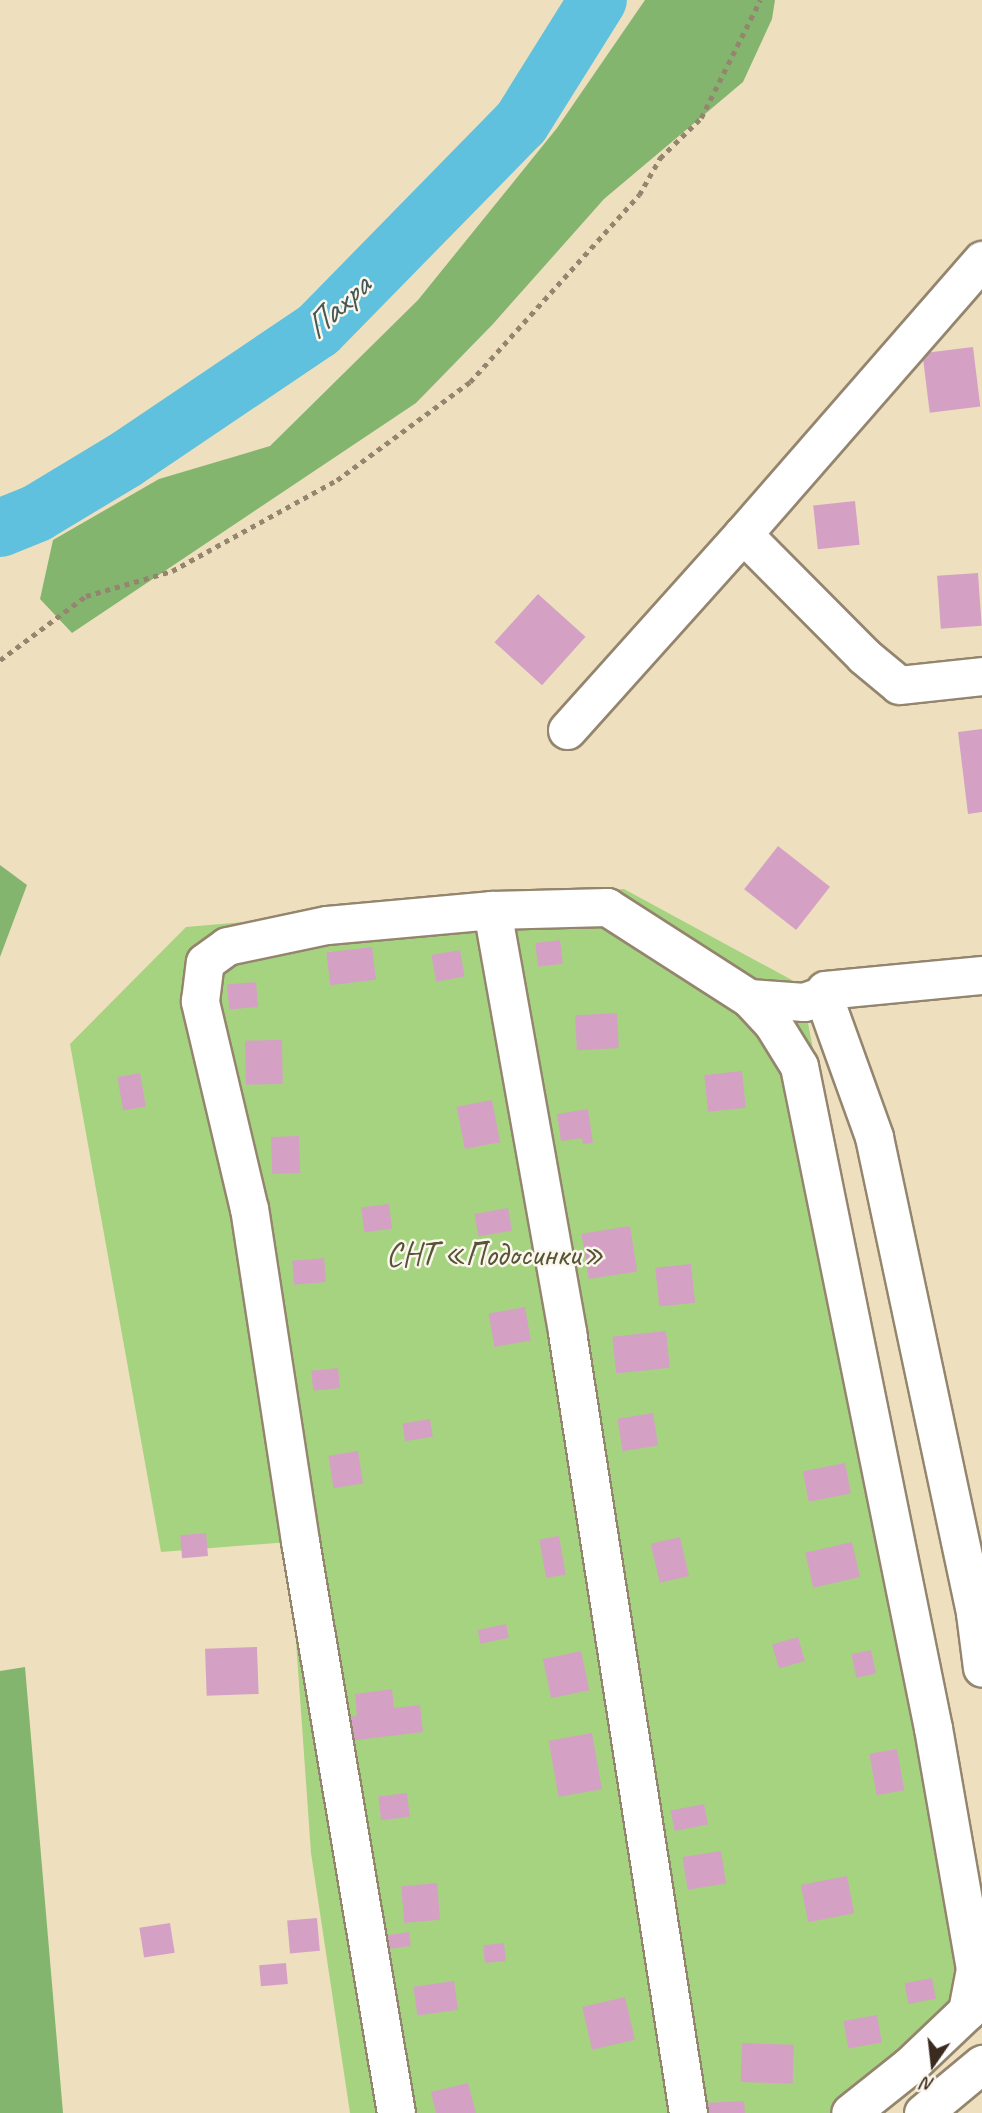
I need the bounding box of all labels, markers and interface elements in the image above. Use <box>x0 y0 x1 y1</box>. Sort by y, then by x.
water label: Пахра <box>295 266 379 348</box>
park label: СНТ «Подосинки» <box>386 1235 604 1275</box>
north arrow <box>898 2029 968 2099</box>
text: N <box>919 2071 937 2097</box>

